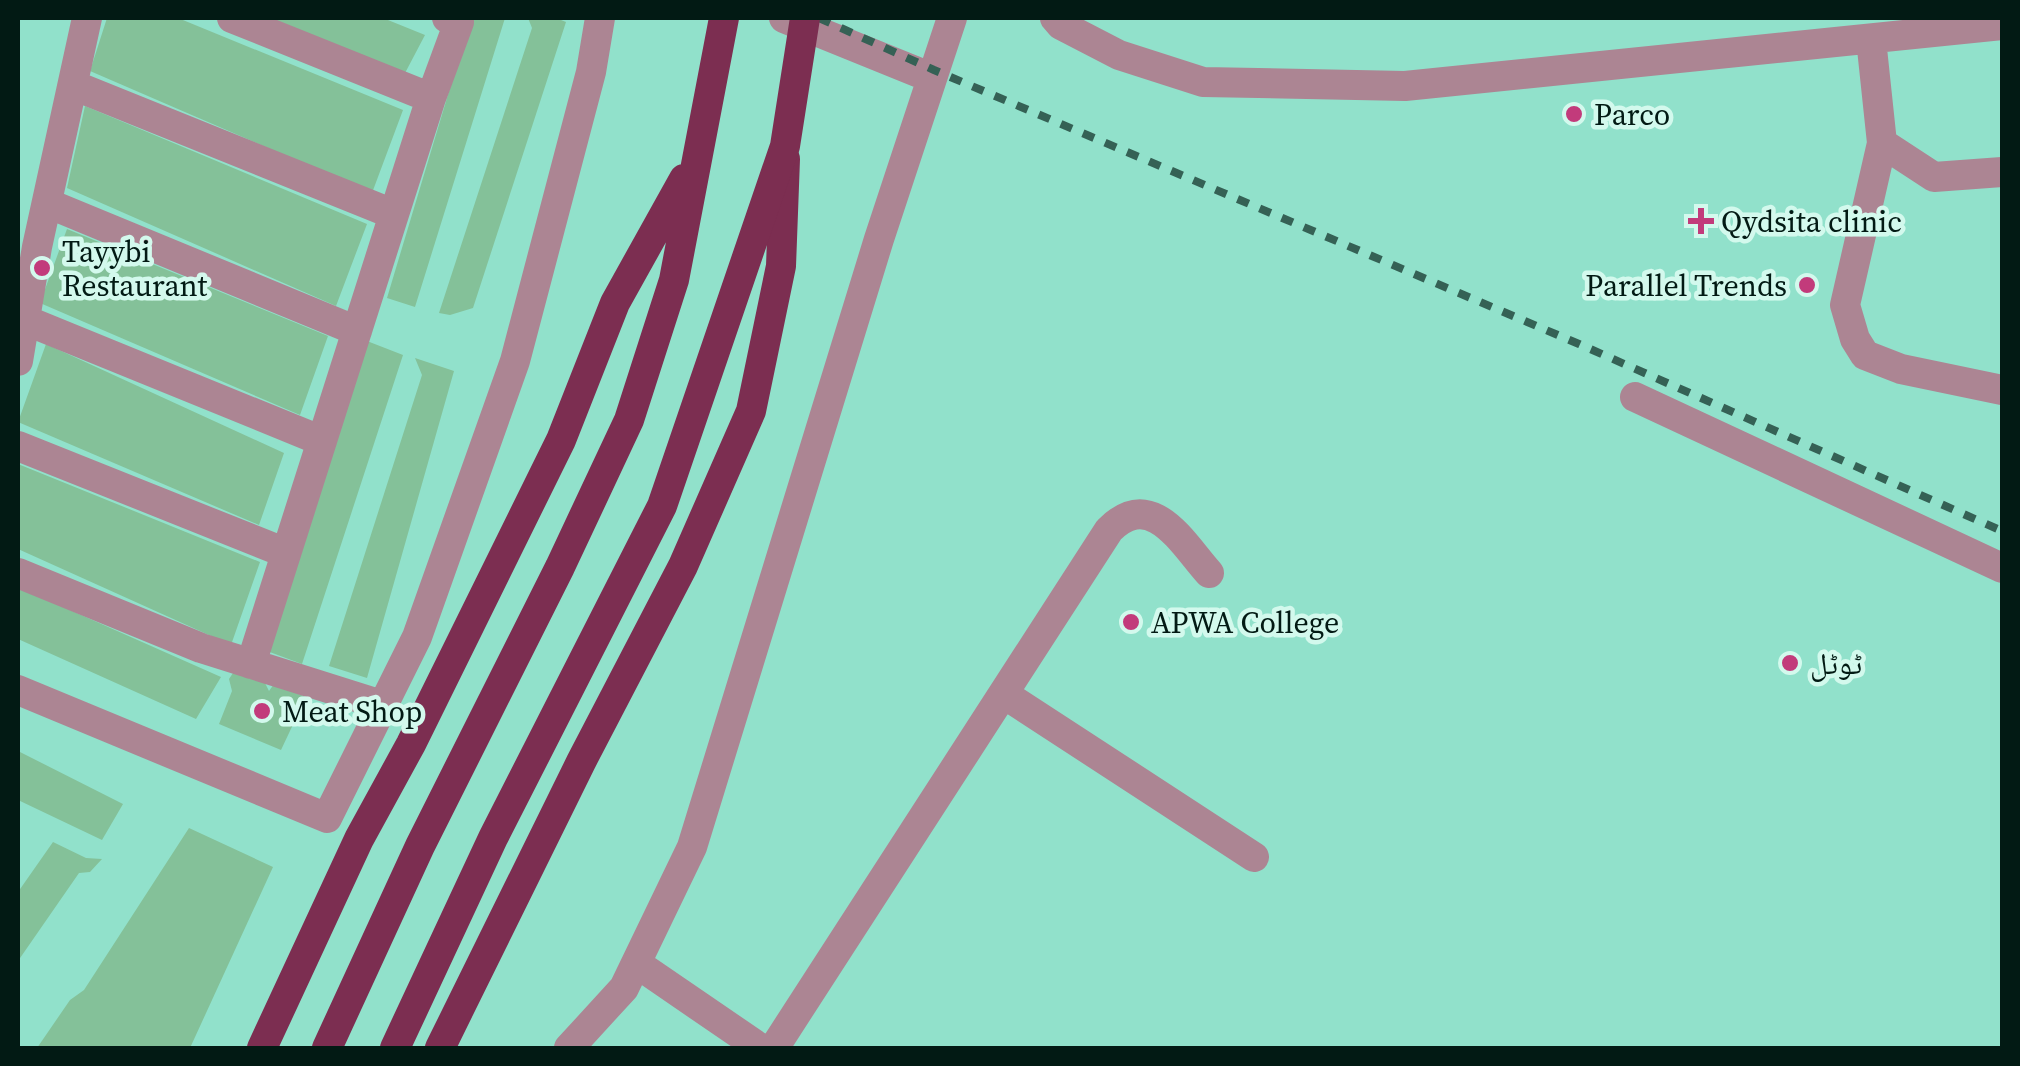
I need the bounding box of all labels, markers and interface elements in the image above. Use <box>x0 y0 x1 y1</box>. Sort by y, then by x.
place label: Parco <box>1594 94 1670 135</box>
marker: Parco <box>1563 103 1585 125</box>
place label: Qydsita clinic <box>1721 201 1902 242</box>
marker: Qydsita clinic <box>1690 210 1712 232</box>
place label: Tayybi Restaurant <box>62 231 208 306</box>
marker: Tayybi Restaurant <box>31 257 53 279</box>
place label: Parallel Trends <box>1585 265 1787 306</box>
marker: Parallel Trends <box>1796 274 1818 296</box>
place label: APWA College <box>1151 602 1339 643</box>
marker: APWA College <box>1120 611 1142 633</box>
place label: ٹوٹل <box>1810 643 1862 684</box>
marker: ٹوٹل <box>1779 652 1801 674</box>
place label: Meat Shop <box>282 691 422 732</box>
marker: Meat Shop <box>251 700 273 722</box>

